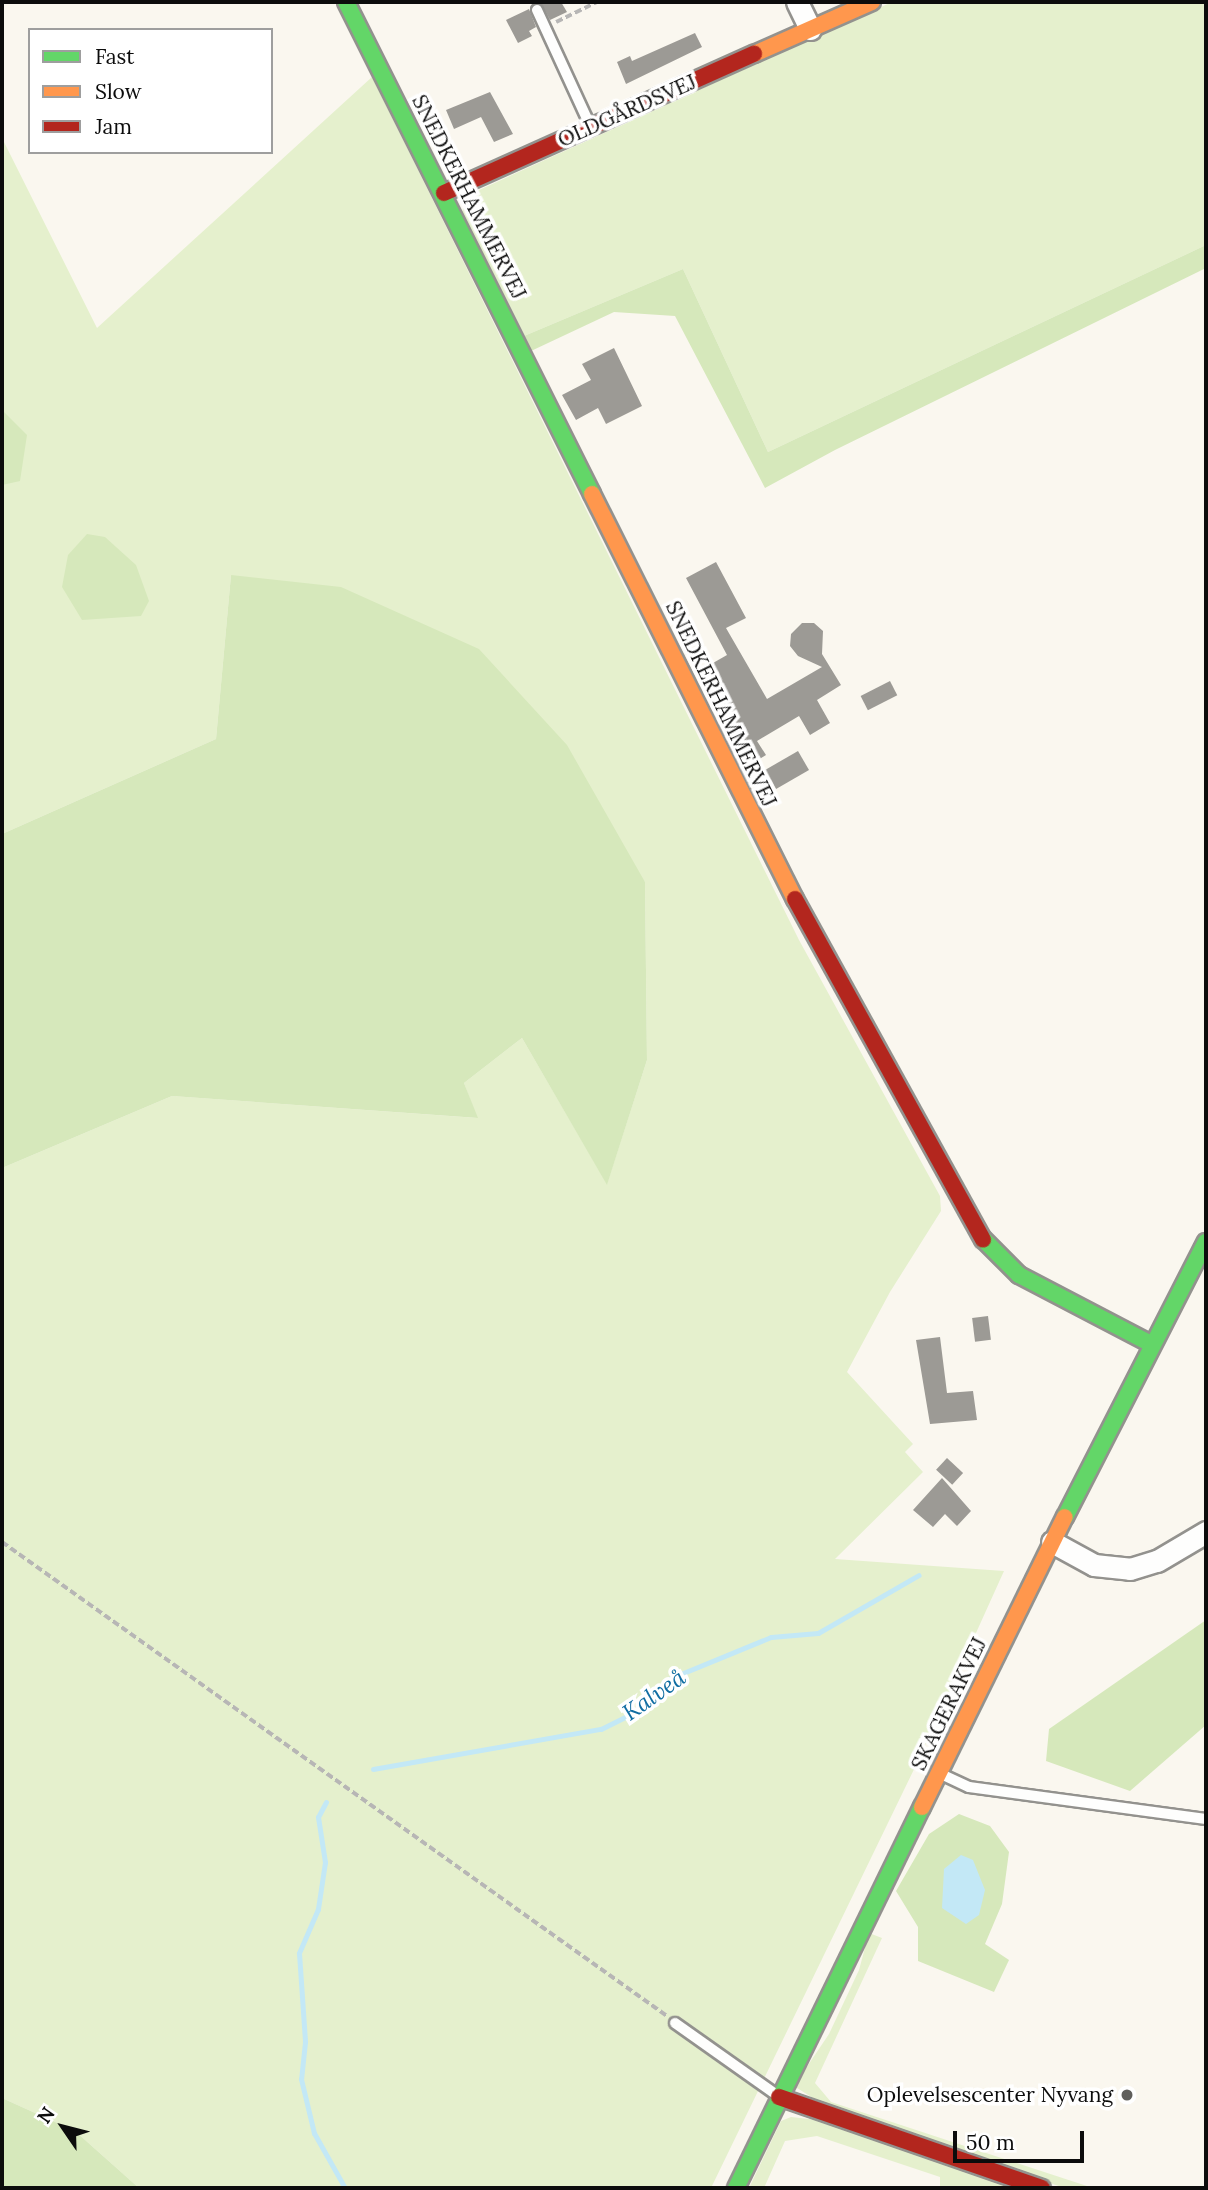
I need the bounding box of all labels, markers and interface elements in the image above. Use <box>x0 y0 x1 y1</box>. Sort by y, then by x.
legend <box>28 28 273 154</box>
text: Fast <box>95 43 134 70</box>
street label: OLDGÅRDSVEJ <box>554 69 700 153</box>
text: Slow <box>95 78 142 105</box>
street label: SNEDKERHAMMERVEJ <box>407 91 531 303</box>
text: Jam <box>95 113 132 140</box>
street label: SNEDKERHAMMERVEJ <box>660 597 782 811</box>
street label: SKAGERAKVEJ <box>906 1633 992 1775</box>
water label: Kalveå <box>617 1664 691 1726</box>
place label: Oplevelsescenter Nyvang <box>867 2082 1113 2108</box>
marker: Oplevelsescenter Nyvang <box>1119 2087 1135 2103</box>
north arrow <box>28 2092 98 2162</box>
text: N <box>32 2102 60 2128</box>
scale bar <box>956 2116 1087 2160</box>
text: 50 m <box>966 2129 1015 2156</box>

